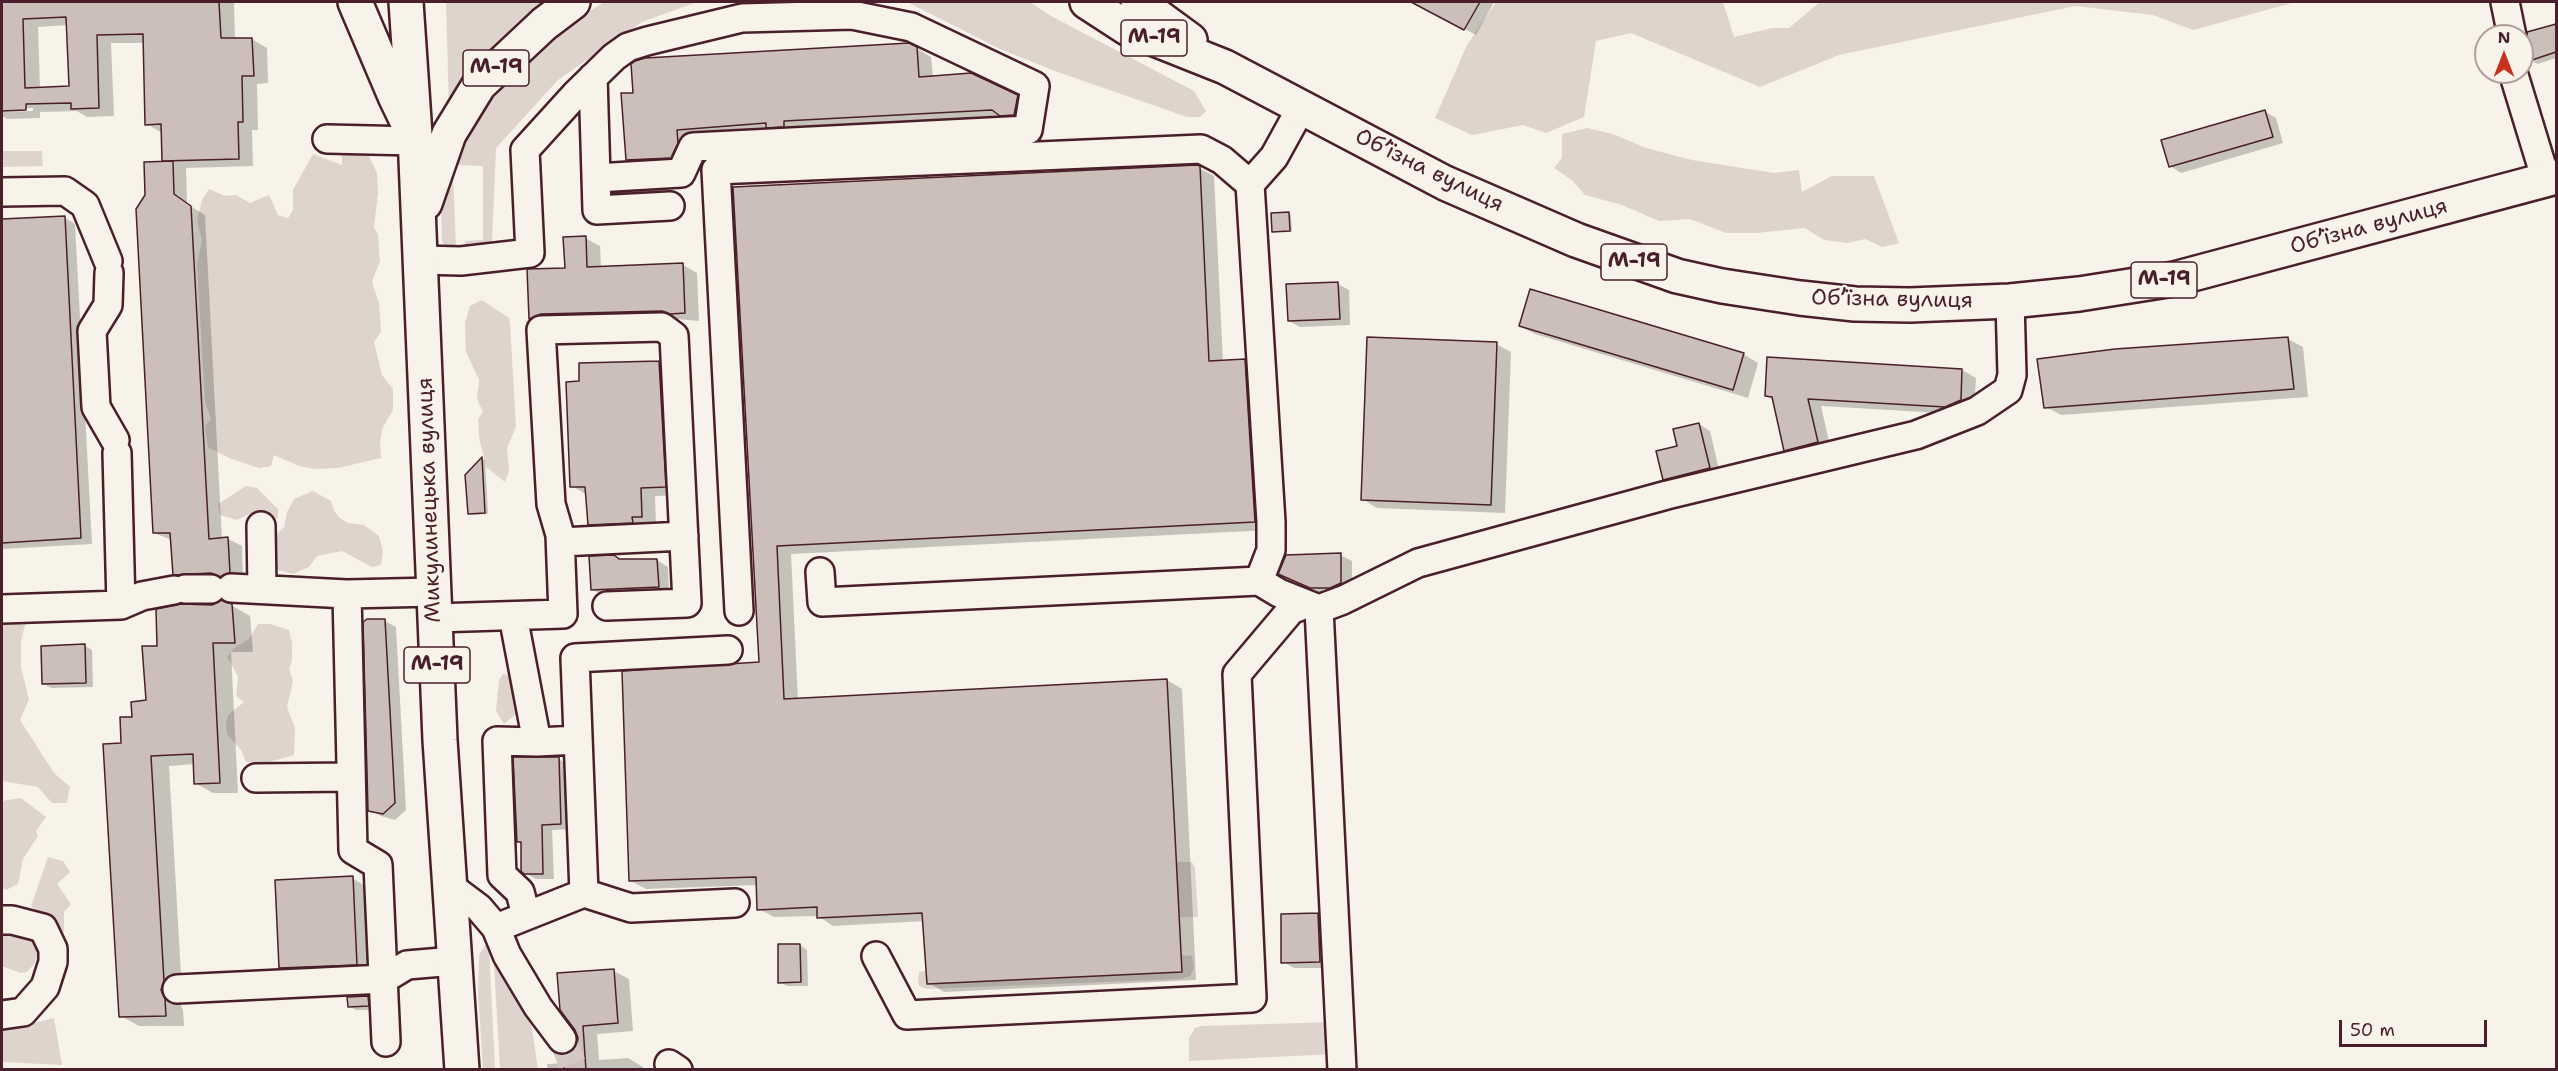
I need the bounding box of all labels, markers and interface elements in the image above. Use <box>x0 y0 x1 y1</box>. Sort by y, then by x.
road number: М-19 <box>1121 20 1187 56</box>
north arrow <box>2474 24 2534 84</box>
text: N <box>2498 27 2510 48</box>
road number: М-19 <box>463 50 529 86</box>
street label: Обʼїзна вулиця <box>1350 124 1508 218</box>
street label: Обʼїзна вулиця <box>2287 193 2451 261</box>
road number: М-19 <box>1601 244 1667 280</box>
road number: М-19 <box>2131 262 2197 298</box>
street label: Обʼїзна вулиця <box>1811 285 1973 315</box>
street label: Микулинецька вулиця <box>413 377 447 623</box>
road number: М-19 <box>404 647 470 683</box>
scale bar <box>2342 1008 2490 1046</box>
text: 50 m <box>2350 1018 2395 1042</box>

